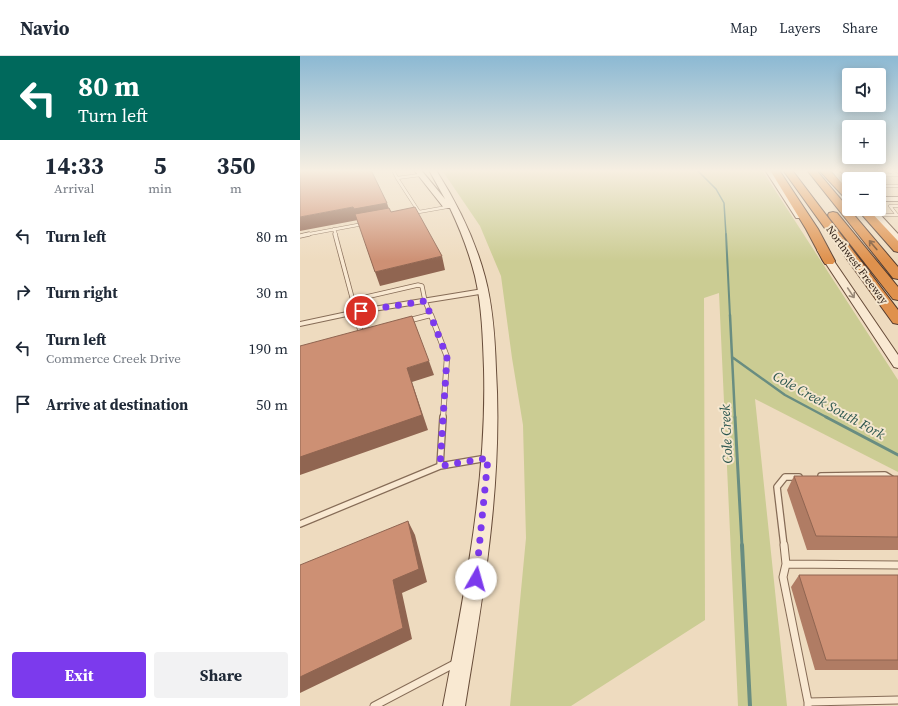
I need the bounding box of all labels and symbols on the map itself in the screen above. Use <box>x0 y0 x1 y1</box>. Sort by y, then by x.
street label: Northwest Freeway <box>823 223 892 308</box>
one-way arrow <box>868 239 877 250</box>
one-way arrow <box>847 288 855 299</box>
pin <box>344 294 378 328</box>
water label: Cole Creek South Fork <box>769 366 889 444</box>
water label: Cole Creek <box>714 404 738 464</box>
position arrow <box>455 558 497 600</box>

